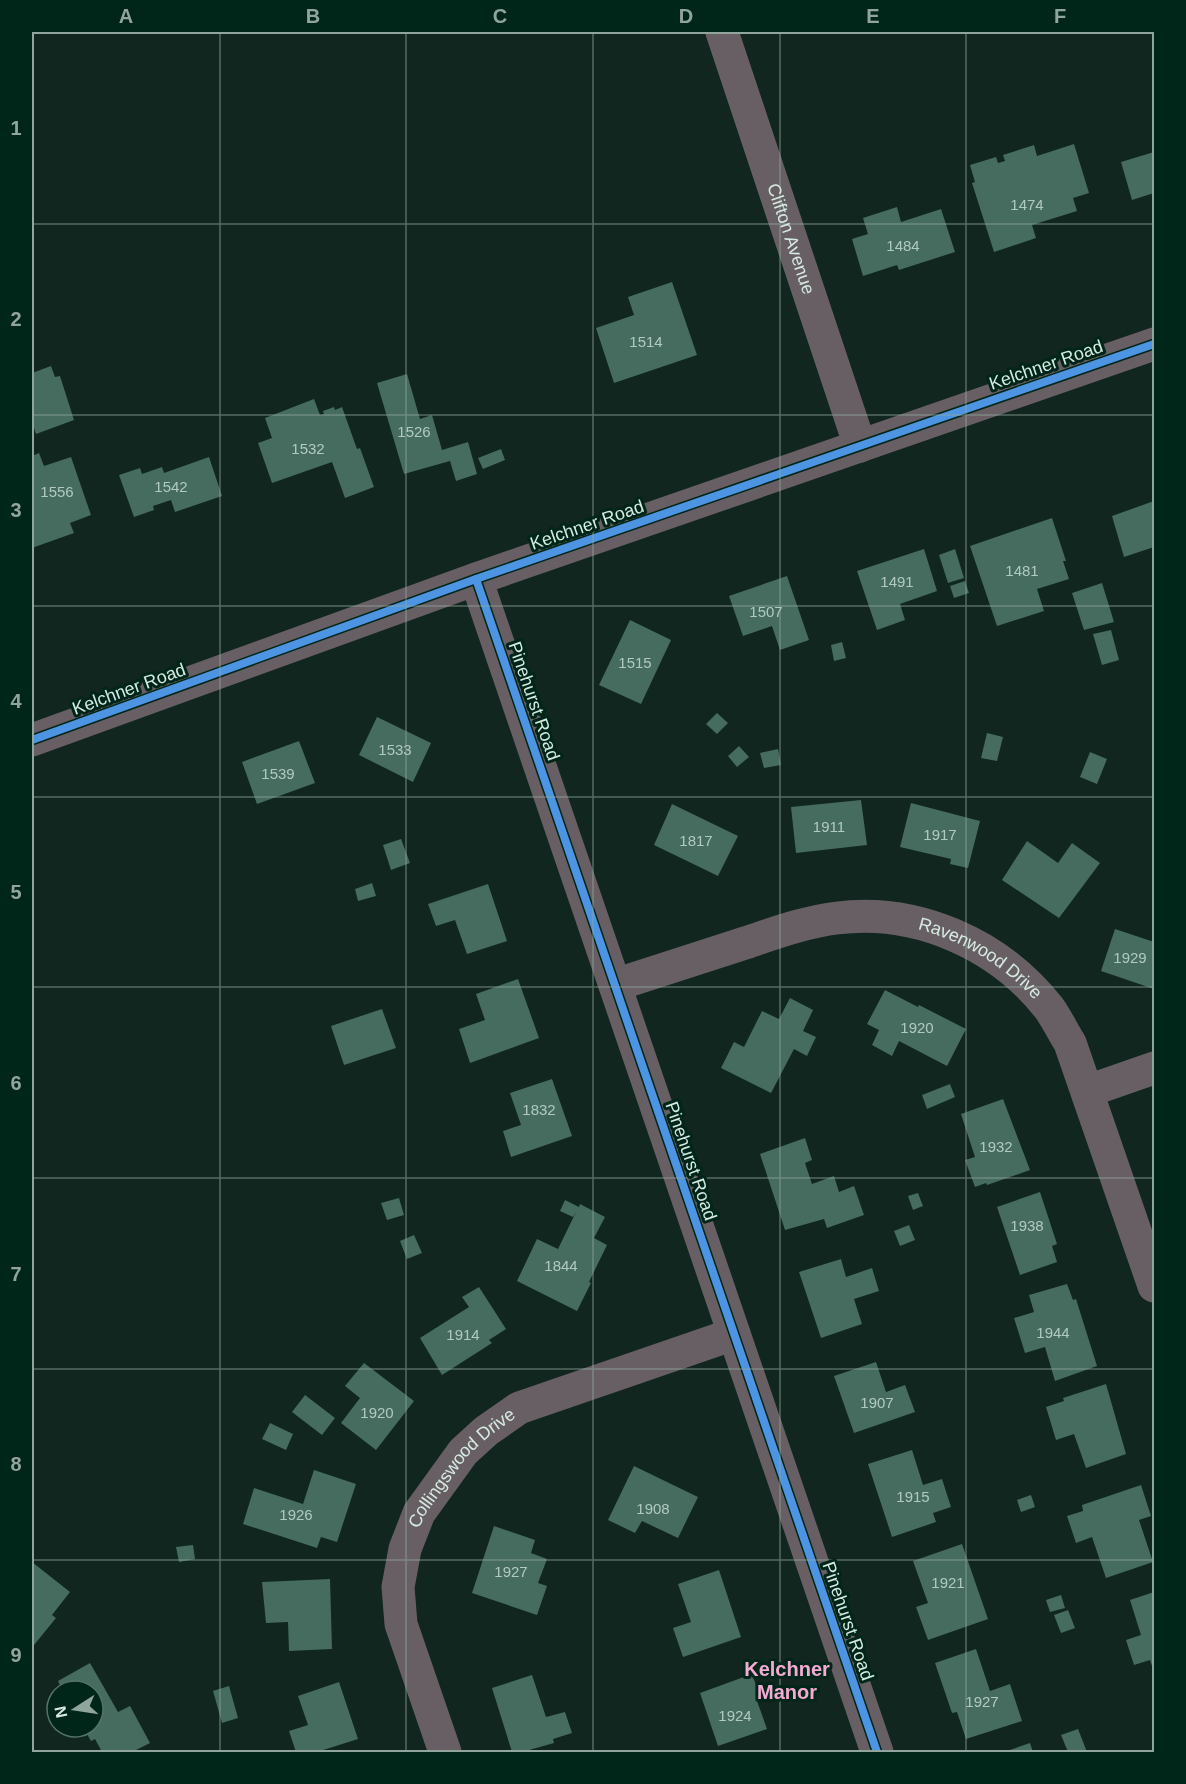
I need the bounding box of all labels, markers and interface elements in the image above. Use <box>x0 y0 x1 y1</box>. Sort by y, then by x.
text: A <box>119 5 133 27</box>
text: B <box>306 5 320 27</box>
text: C <box>493 5 507 27</box>
text: D <box>679 5 693 27</box>
text: E <box>866 5 880 27</box>
text: F <box>1054 5 1066 27</box>
text: 1 <box>10 117 22 139</box>
street label: Clifton Avenue <box>763 181 819 297</box>
house number: 1474 <box>1010 196 1044 213</box>
house number: 1484 <box>886 237 920 254</box>
text: 2 <box>10 308 22 330</box>
house number: 1514 <box>629 333 663 350</box>
street label: Kelchner Road <box>986 336 1106 394</box>
house number: 1526 <box>397 423 431 440</box>
house number: 1532 <box>291 440 325 457</box>
house number: 1542 <box>154 478 188 495</box>
house number: 1556 <box>40 483 74 500</box>
street label: Kelchner Road <box>527 496 647 554</box>
text: 3 <box>10 499 22 521</box>
house number: 1481 <box>1005 562 1039 579</box>
house number: 1491 <box>880 573 914 590</box>
house number: 1507 <box>749 603 783 620</box>
street label: Pinehurst Road <box>504 639 564 763</box>
house number: 1515 <box>618 654 652 671</box>
street label: Kelchner Road <box>70 659 188 719</box>
text: 4 <box>10 690 22 712</box>
house number: 1533 <box>378 741 412 758</box>
house number: 1539 <box>261 765 295 782</box>
house number: 1911 <box>813 818 845 835</box>
house number: 1917 <box>923 826 957 843</box>
house number: 1817 <box>679 832 713 849</box>
text: 5 <box>10 881 22 903</box>
street label: Ravenwood Drive <box>916 914 1046 1003</box>
house number: 1929 <box>1113 949 1147 966</box>
house number: 1920 <box>900 1019 934 1036</box>
text: 6 <box>10 1072 22 1094</box>
street label: Pinehurst Road <box>661 1099 721 1223</box>
house number: 1832 <box>522 1101 556 1118</box>
house number: 1932 <box>979 1138 1013 1155</box>
house number: 1938 <box>1010 1217 1044 1234</box>
house number: 1844 <box>544 1257 578 1274</box>
text: 7 <box>10 1263 22 1285</box>
house number: 1944 <box>1036 1324 1070 1341</box>
house number: 1914 <box>446 1326 480 1343</box>
house number: 1907 <box>860 1394 894 1411</box>
house number: 1920 <box>360 1404 394 1421</box>
street label: Collingswood Drive <box>404 1404 519 1530</box>
text: 8 <box>10 1453 22 1475</box>
house number: 1915 <box>896 1488 930 1505</box>
house number: 1908 <box>636 1500 670 1517</box>
house number: 1926 <box>279 1506 313 1523</box>
street label: Pinehurst Road <box>818 1559 878 1683</box>
house number: 1927 <box>494 1563 528 1580</box>
house number: 1921 <box>931 1574 965 1591</box>
text: 9 <box>10 1644 22 1666</box>
district label: Kelchner Manor <box>744 1658 830 1703</box>
north arrow <box>45 1679 105 1739</box>
house number: 1927 <box>965 1693 999 1710</box>
text: N <box>51 1705 70 1719</box>
house number: 1924 <box>718 1707 752 1724</box>

